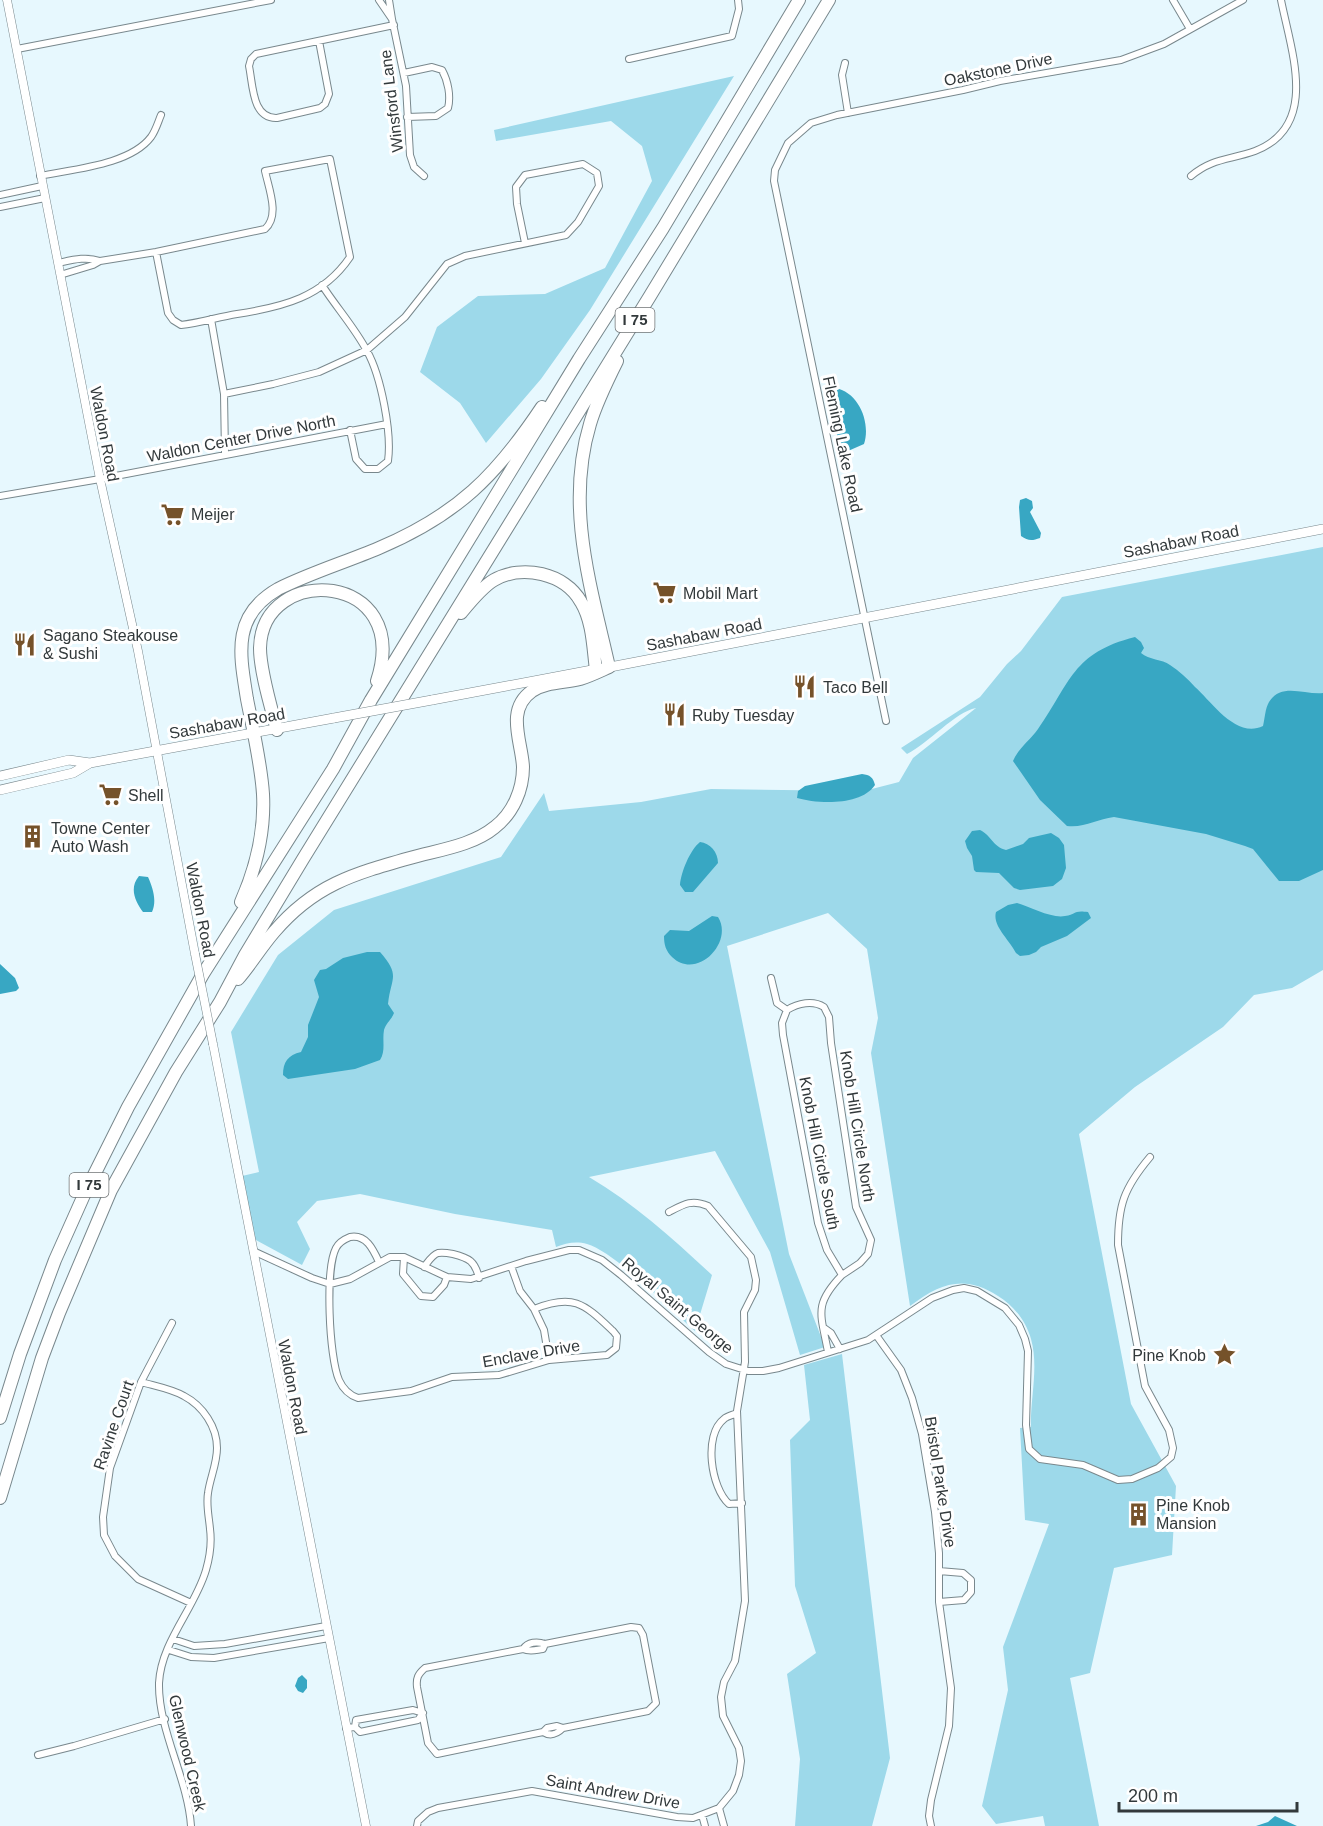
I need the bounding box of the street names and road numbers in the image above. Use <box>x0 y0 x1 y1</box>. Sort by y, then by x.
street label: Winsford Lane <box>377 49 406 153</box>
street label: Oakstone Drive <box>942 50 1054 89</box>
road number: I 75 <box>616 308 654 332</box>
street label: Fleming Lake Road <box>820 374 865 514</box>
street label: Waldon Road <box>87 385 122 483</box>
street label: Waldon Center Drive North <box>145 412 337 465</box>
street label: Sashabaw Road <box>1122 522 1240 561</box>
street label: Sashabaw Road <box>645 615 763 654</box>
street label: Sashabaw Road <box>168 705 286 742</box>
street label: Waldon Road <box>183 861 218 959</box>
street label: Knob Hill Circle North <box>837 1049 878 1203</box>
street label: Knob Hill Circle South <box>796 1075 843 1231</box>
road number: I 75 <box>70 1173 109 1197</box>
street label: Royal Saint George <box>619 1254 737 1357</box>
street label: Enclave Drive <box>481 1337 581 1370</box>
street label: Waldon Road <box>275 1338 310 1436</box>
street label: Ravine Court <box>90 1378 137 1472</box>
street label: Bristol Parke Drive <box>922 1415 959 1549</box>
street label: Glenwood Creek <box>166 1693 209 1814</box>
street label: Saint Andrew Drive <box>544 1771 681 1812</box>

